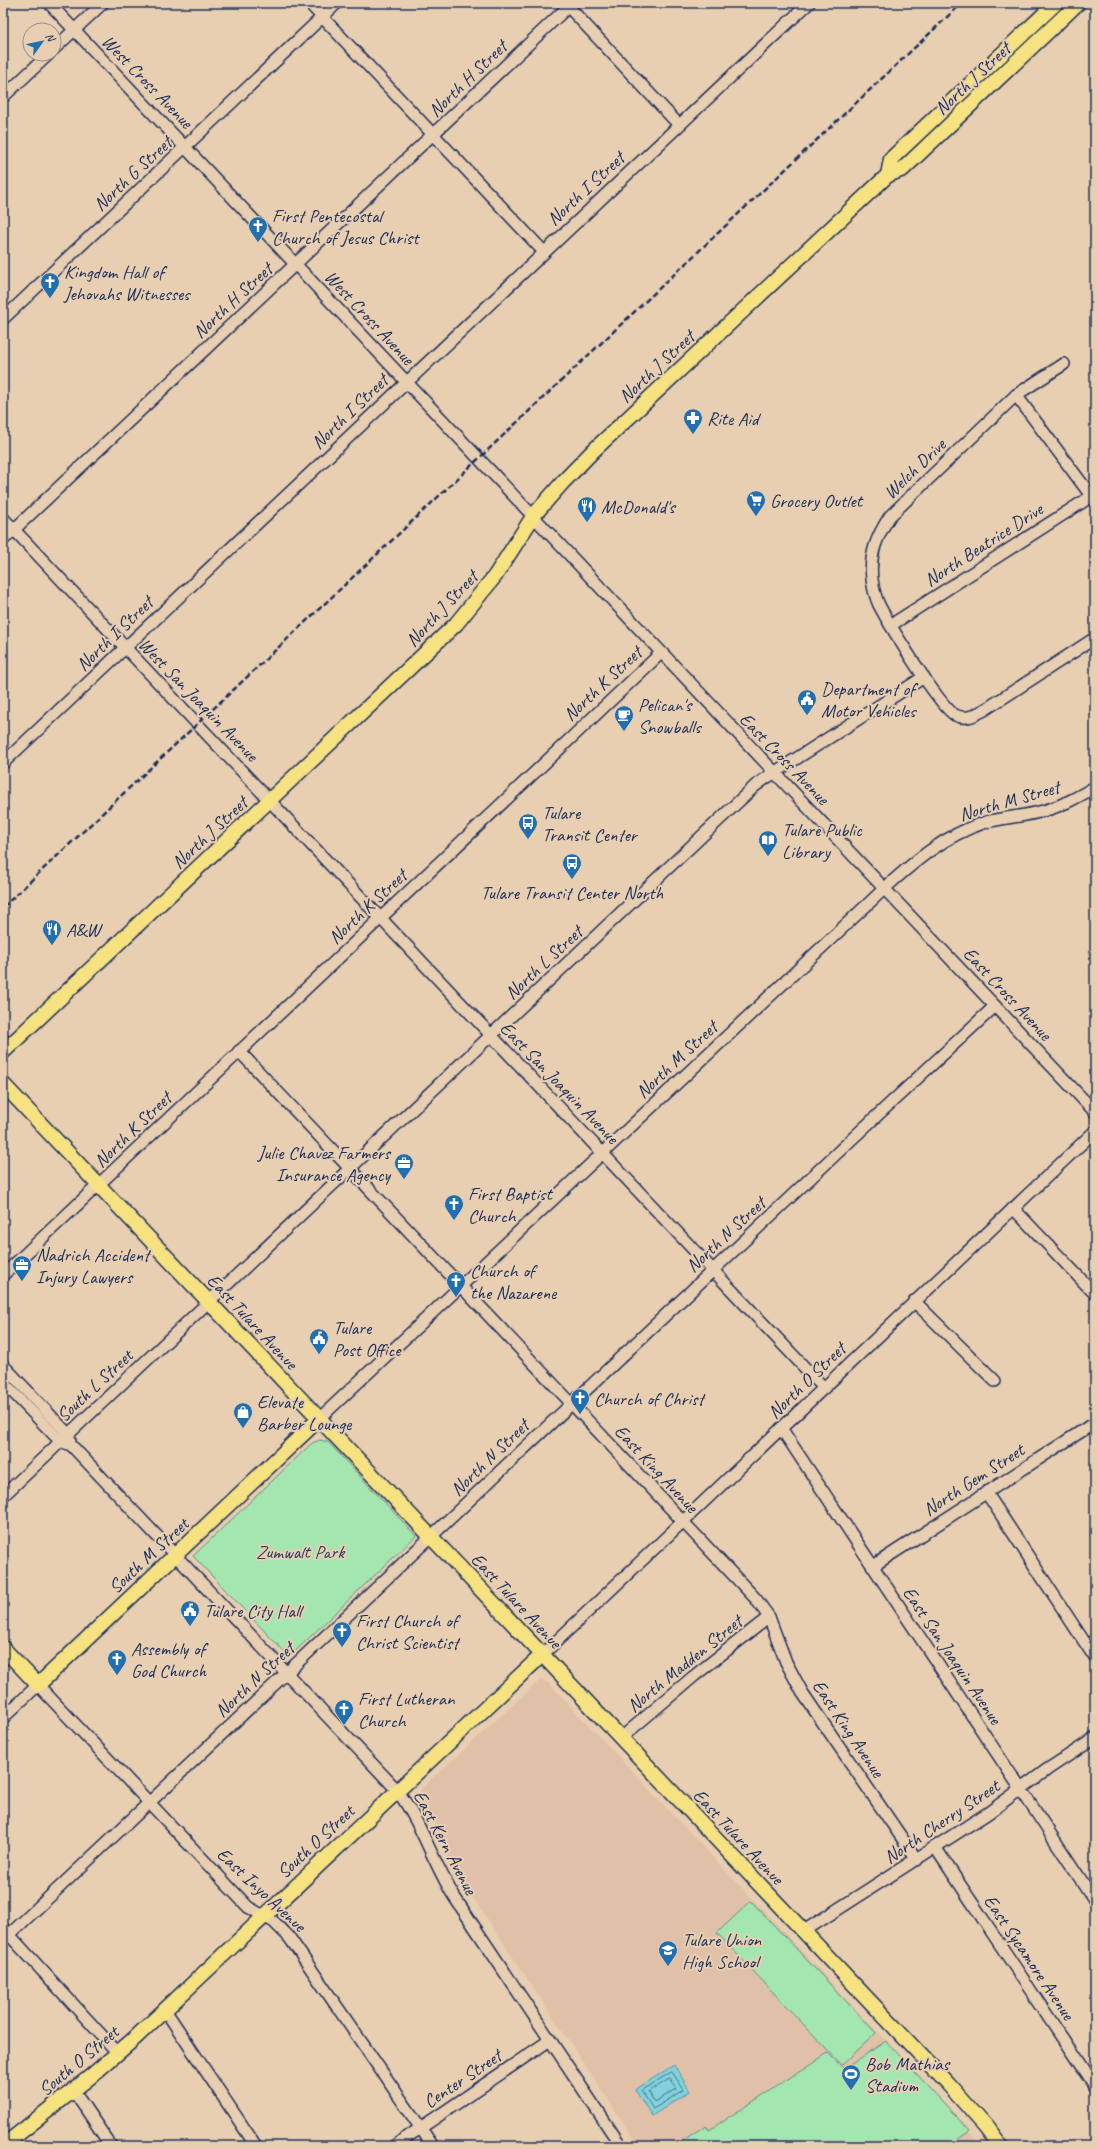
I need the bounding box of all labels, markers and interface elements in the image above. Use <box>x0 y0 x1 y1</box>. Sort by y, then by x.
north arrow <box>22 22 62 62</box>
text: N <box>43 30 59 45</box>
street label: West Cross Avenue <box>97 30 199 135</box>
street label: North H Street <box>423 33 514 122</box>
street label: North J Street <box>930 36 1018 120</box>
street label: North G Street <box>88 129 179 216</box>
street label: North I Street <box>542 145 632 231</box>
place label: First Pentecostal Church of Jesus Christ <box>272 204 420 250</box>
church icon: First Pentecostal Church of Jesus Christ <box>247 215 269 243</box>
street label: North H Street <box>188 256 280 344</box>
place label: Kingdom Hall of Jehovahs Witnesses <box>63 260 191 306</box>
street label: West Cross Avenue <box>319 265 421 372</box>
church icon: Kingdom Hall of Jehovahs Witnesses <box>39 271 61 299</box>
street label: North J Street <box>614 324 702 408</box>
street label: North I Street <box>306 367 395 454</box>
pharmacy icon: Rite Aid <box>682 407 704 435</box>
place label: Rite Aid <box>707 407 762 431</box>
street label: Welch Drive <box>879 432 952 504</box>
supermarket icon: Grocery Outlet <box>745 489 767 517</box>
place label: Grocery Outlet <box>770 489 864 513</box>
restaurant icon: McDonald's <box>576 495 598 523</box>
place label: McDonald's <box>601 495 677 519</box>
street label: North Beatrice Drive <box>920 497 1049 592</box>
street label: North J Street <box>400 564 485 652</box>
street label: North I Street <box>71 589 160 676</box>
street label: West San Joaquin Avenue <box>133 633 265 768</box>
street label: North K Street <box>558 639 649 726</box>
place label: Department of Motor Vehicles <box>821 677 919 723</box>
public building icon: Department of Motor Vehicles <box>796 688 818 716</box>
place label: Pelican's Snowballs <box>638 693 702 739</box>
cafe icon: Pelican's Snowballs <box>613 704 635 732</box>
street label: East Cross Avenue <box>734 707 836 811</box>
street label: North M Street <box>956 774 1065 827</box>
street label: North J Street <box>167 790 255 874</box>
place label: Tulare Transit Center <box>542 801 639 847</box>
bus stop icon: Tulare Transit Center <box>517 812 539 840</box>
place label: Tulare Public Library <box>782 818 863 864</box>
library icon: Tulare Public Library <box>757 829 779 857</box>
bus stop icon: Tulare Transit Center North <box>561 852 583 880</box>
street label: North K Street <box>323 862 414 949</box>
place label: Tulare Transit Center North <box>481 881 664 905</box>
restaurant icon: A&W <box>41 918 63 946</box>
place label: A&W <box>66 918 103 942</box>
street label: North L Street <box>500 919 590 1005</box>
street label: East Cross Avenue <box>958 942 1058 1047</box>
street label: North M Street <box>631 1014 725 1104</box>
street label: East San Joaquin Avenue <box>495 1016 625 1150</box>
street label: North K Street <box>89 1085 179 1173</box>
place label: Julie Chavez Farmers Insurance Agency <box>257 1141 392 1187</box>
office icon: Julie Chavez Farmers Insurance Agency <box>393 1152 415 1180</box>
place label: First Baptist Church <box>468 1182 553 1228</box>
street label: North N Street <box>681 1190 773 1278</box>
church icon: First Baptist Church <box>443 1193 465 1221</box>
place label: Nadrich Accident Injury Lawyers <box>36 1243 152 1289</box>
office icon: Nadrich Accident Injury Lawyers <box>11 1254 33 1282</box>
place label: Church of the Nazarene <box>470 1259 558 1305</box>
street label: East Tulare Avenue <box>202 1269 304 1376</box>
church icon: Church of the Nazarene <box>445 1270 467 1298</box>
place label: Tulare Post Office <box>333 1316 402 1362</box>
public building icon: Tulare Post Office <box>308 1327 330 1355</box>
street label: North O Street <box>762 1336 853 1424</box>
street label: South L Street <box>52 1343 139 1427</box>
church icon: Church of Christ <box>569 1387 591 1415</box>
place label: Church of Christ <box>594 1387 706 1411</box>
place label: Elevate Barber Lounge <box>257 1390 353 1436</box>
shop icon: Elevate Barber Lounge <box>232 1401 254 1429</box>
street label: North N Street <box>445 1412 536 1501</box>
street label: East King Avenue <box>609 1419 705 1519</box>
street label: North Gem Street <box>918 1437 1030 1521</box>
street label: South M Street <box>103 1511 195 1599</box>
park label: Zumwalt Park <box>256 1540 346 1564</box>
street label: East Tulare Avenue <box>466 1548 568 1655</box>
street label: East San Joaquin Avenue <box>897 1582 1008 1731</box>
public building icon: Tulare City Hall <box>179 1599 201 1627</box>
place label: Tulare City Hall <box>204 1599 305 1623</box>
street label: North Madden Street <box>622 1608 749 1718</box>
place label: First Church of Christ Scientist <box>356 1609 462 1655</box>
church icon: First Church of Christ Scientist <box>331 1620 353 1648</box>
street label: North N Street <box>210 1635 302 1723</box>
place label: Assembly of God Church <box>131 1637 209 1683</box>
church icon: Assembly of God Church <box>106 1648 128 1676</box>
street label: East King Avenue <box>807 1675 891 1783</box>
place label: First Lutheran Church <box>358 1687 455 1733</box>
church icon: First Lutheran Church <box>333 1698 355 1726</box>
street label: North Cherry Street <box>879 1773 1005 1869</box>
street label: East Tulare Avenue <box>688 1784 790 1891</box>
street label: East Kern Avenue <box>408 1786 483 1900</box>
street label: South O Street <box>272 1799 361 1884</box>
street label: East Inyo Avenue <box>212 1842 312 1938</box>
street label: East Sycamore Avenue <box>978 1890 1081 2026</box>
place label: Tulare Union High School <box>682 1928 762 1974</box>
school or university icon: Tulare Union High School <box>657 1939 679 1967</box>
street label: South O Street <box>34 2019 125 2101</box>
street label: Center Street <box>419 2042 508 2114</box>
place label: Bob Mathias Stadium <box>865 2052 952 2098</box>
sports icon: Bob Mathias Stadium <box>840 2063 862 2091</box>

